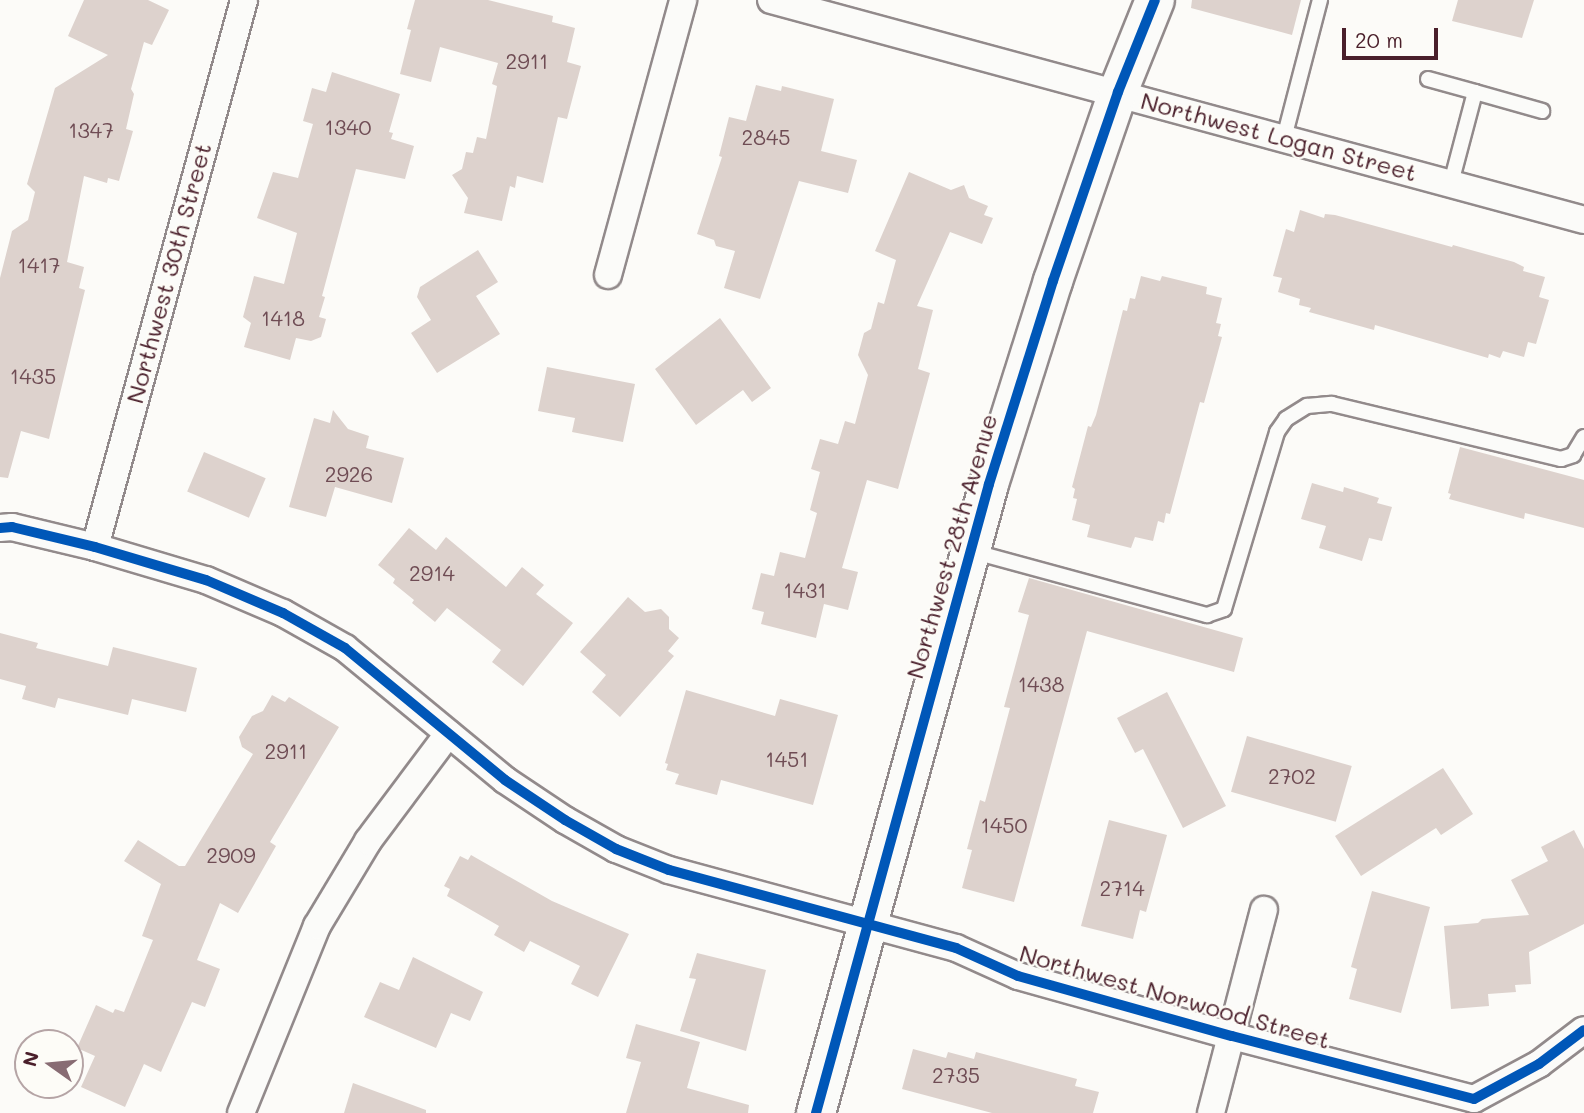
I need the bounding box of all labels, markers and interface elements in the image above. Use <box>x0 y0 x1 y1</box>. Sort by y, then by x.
scale bar <box>1346 14 1442 58</box>
text: 20 m <box>1355 26 1403 53</box>
house number: 2911 <box>506 48 548 74</box>
street label: Northwest Logan Street <box>1138 85 1420 187</box>
house number: 1340 <box>325 114 371 140</box>
house number: 1347 <box>68 117 114 143</box>
house number: 2845 <box>742 124 790 150</box>
street label: Northwest 30th Street <box>119 140 217 406</box>
house number: 1417 <box>18 252 60 278</box>
house number: 1418 <box>261 305 305 331</box>
house number: 1435 <box>10 363 56 389</box>
street label: Northwest 28th Avenue <box>899 410 1003 682</box>
house number: 2926 <box>325 461 373 487</box>
house number: 2914 <box>409 560 455 586</box>
house number: 1431 <box>783 577 827 603</box>
house number: 1438 <box>1018 671 1064 697</box>
house number: 2911 <box>265 738 307 764</box>
house number: 1451 <box>765 746 809 772</box>
house number: 2702 <box>1268 763 1316 789</box>
house number: 1450 <box>981 812 1027 838</box>
house number: 2909 <box>206 842 256 868</box>
house number: 2714 <box>1099 875 1145 901</box>
street label: Northwest Norwood Street <box>1016 938 1334 1054</box>
north arrow <box>14 1029 84 1099</box>
text: N <box>16 1049 44 1069</box>
house number: 2735 <box>932 1062 980 1088</box>

